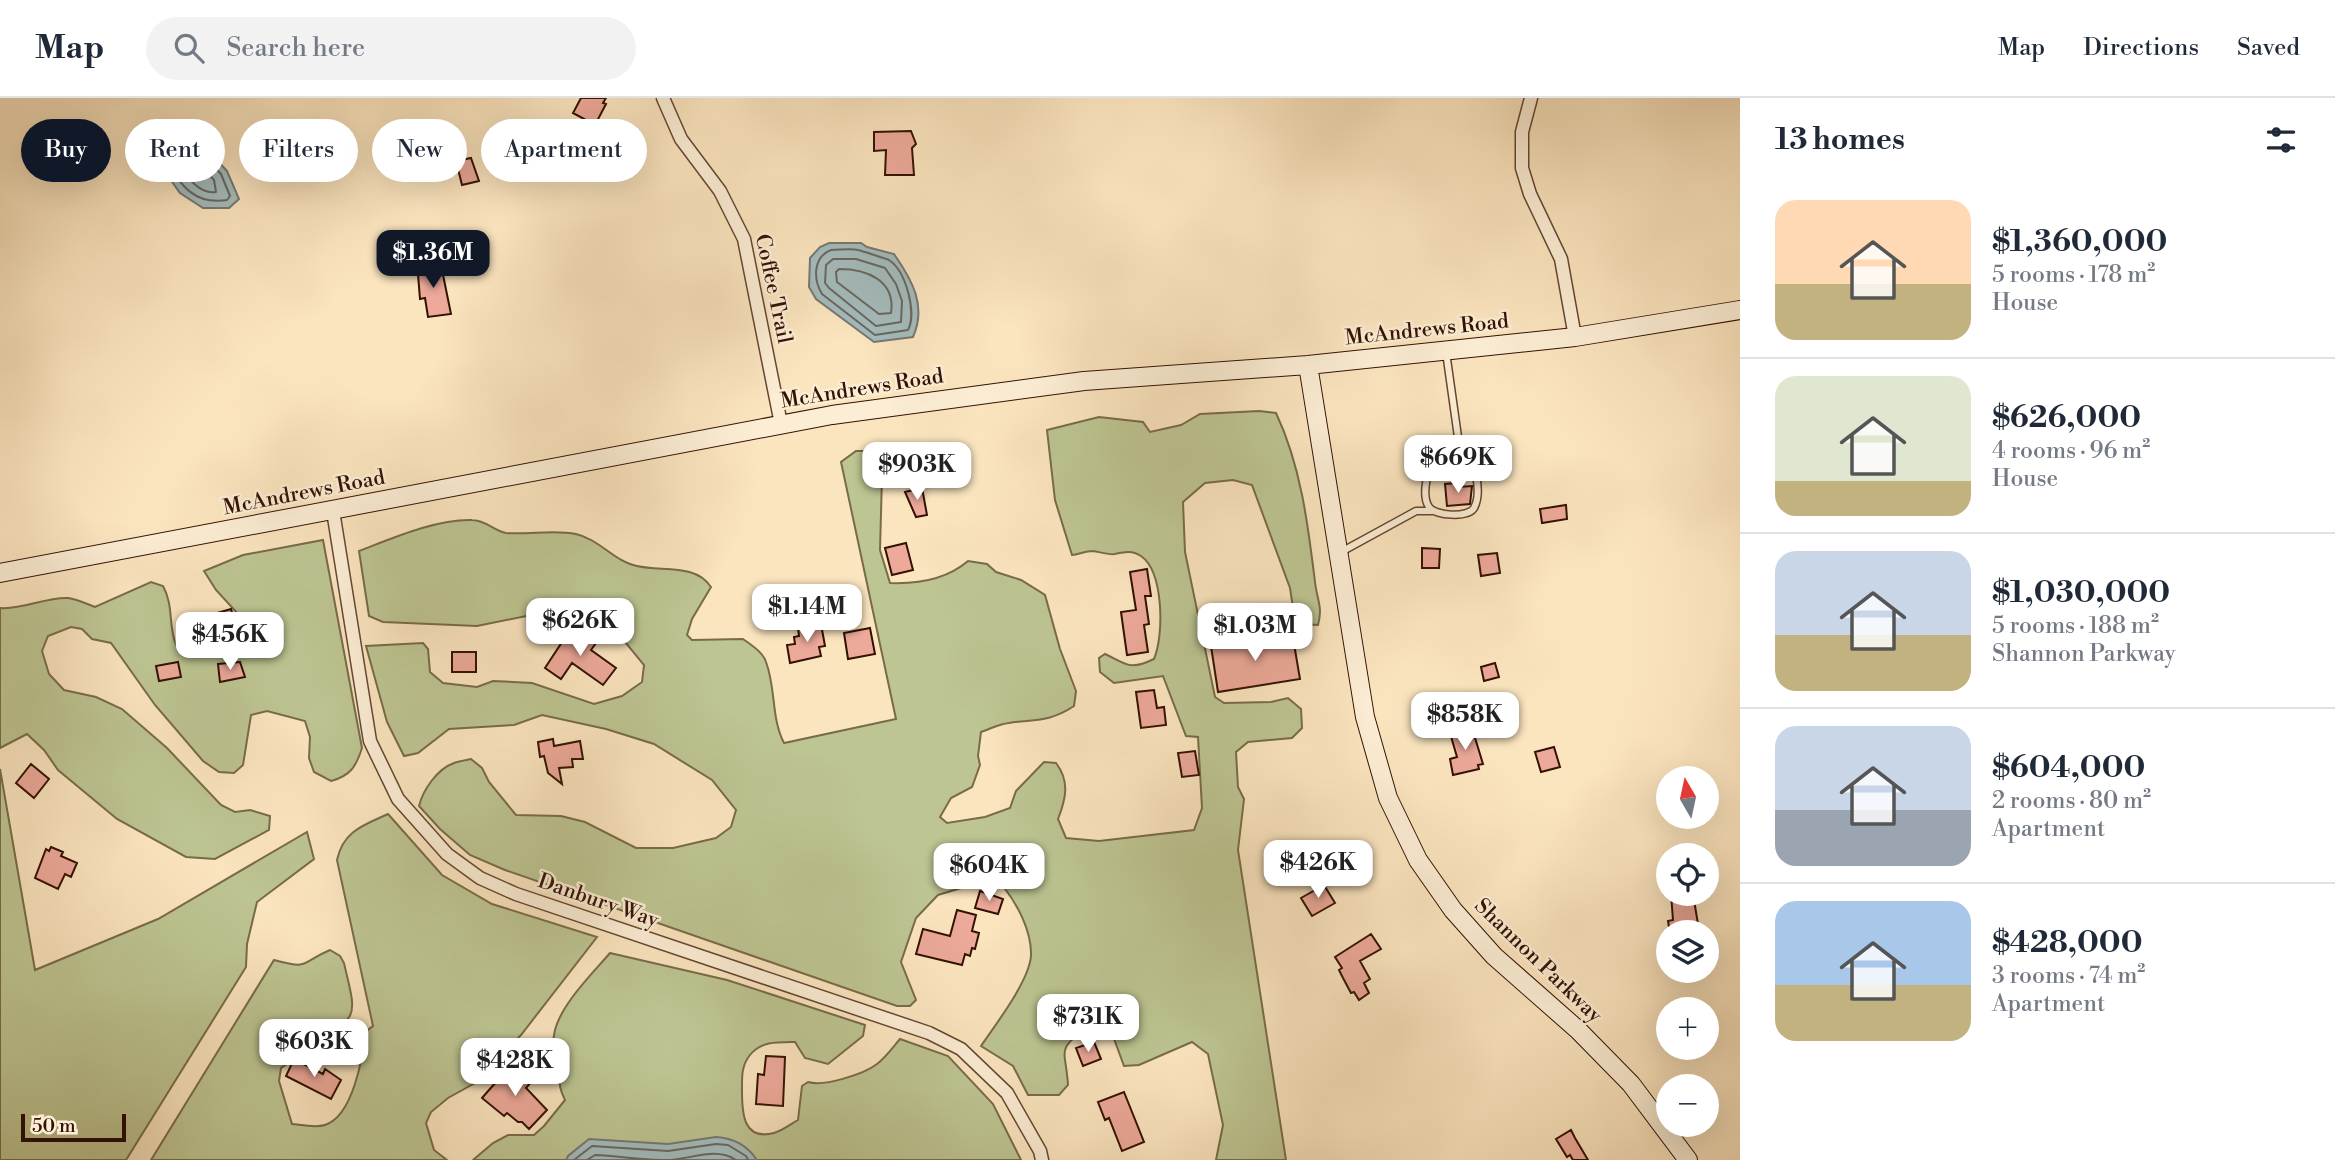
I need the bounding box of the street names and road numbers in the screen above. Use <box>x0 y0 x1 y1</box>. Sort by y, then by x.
street label: Coffee Trail <box>749 232 797 346</box>
street label: McAndrews Road <box>1344 308 1510 352</box>
street label: McAndrews Road <box>779 363 945 415</box>
street label: McAndrews Road <box>221 465 387 521</box>
street label: Danbury Way <box>534 868 663 934</box>
street label: Shannon Parkway <box>1469 893 1608 1029</box>

